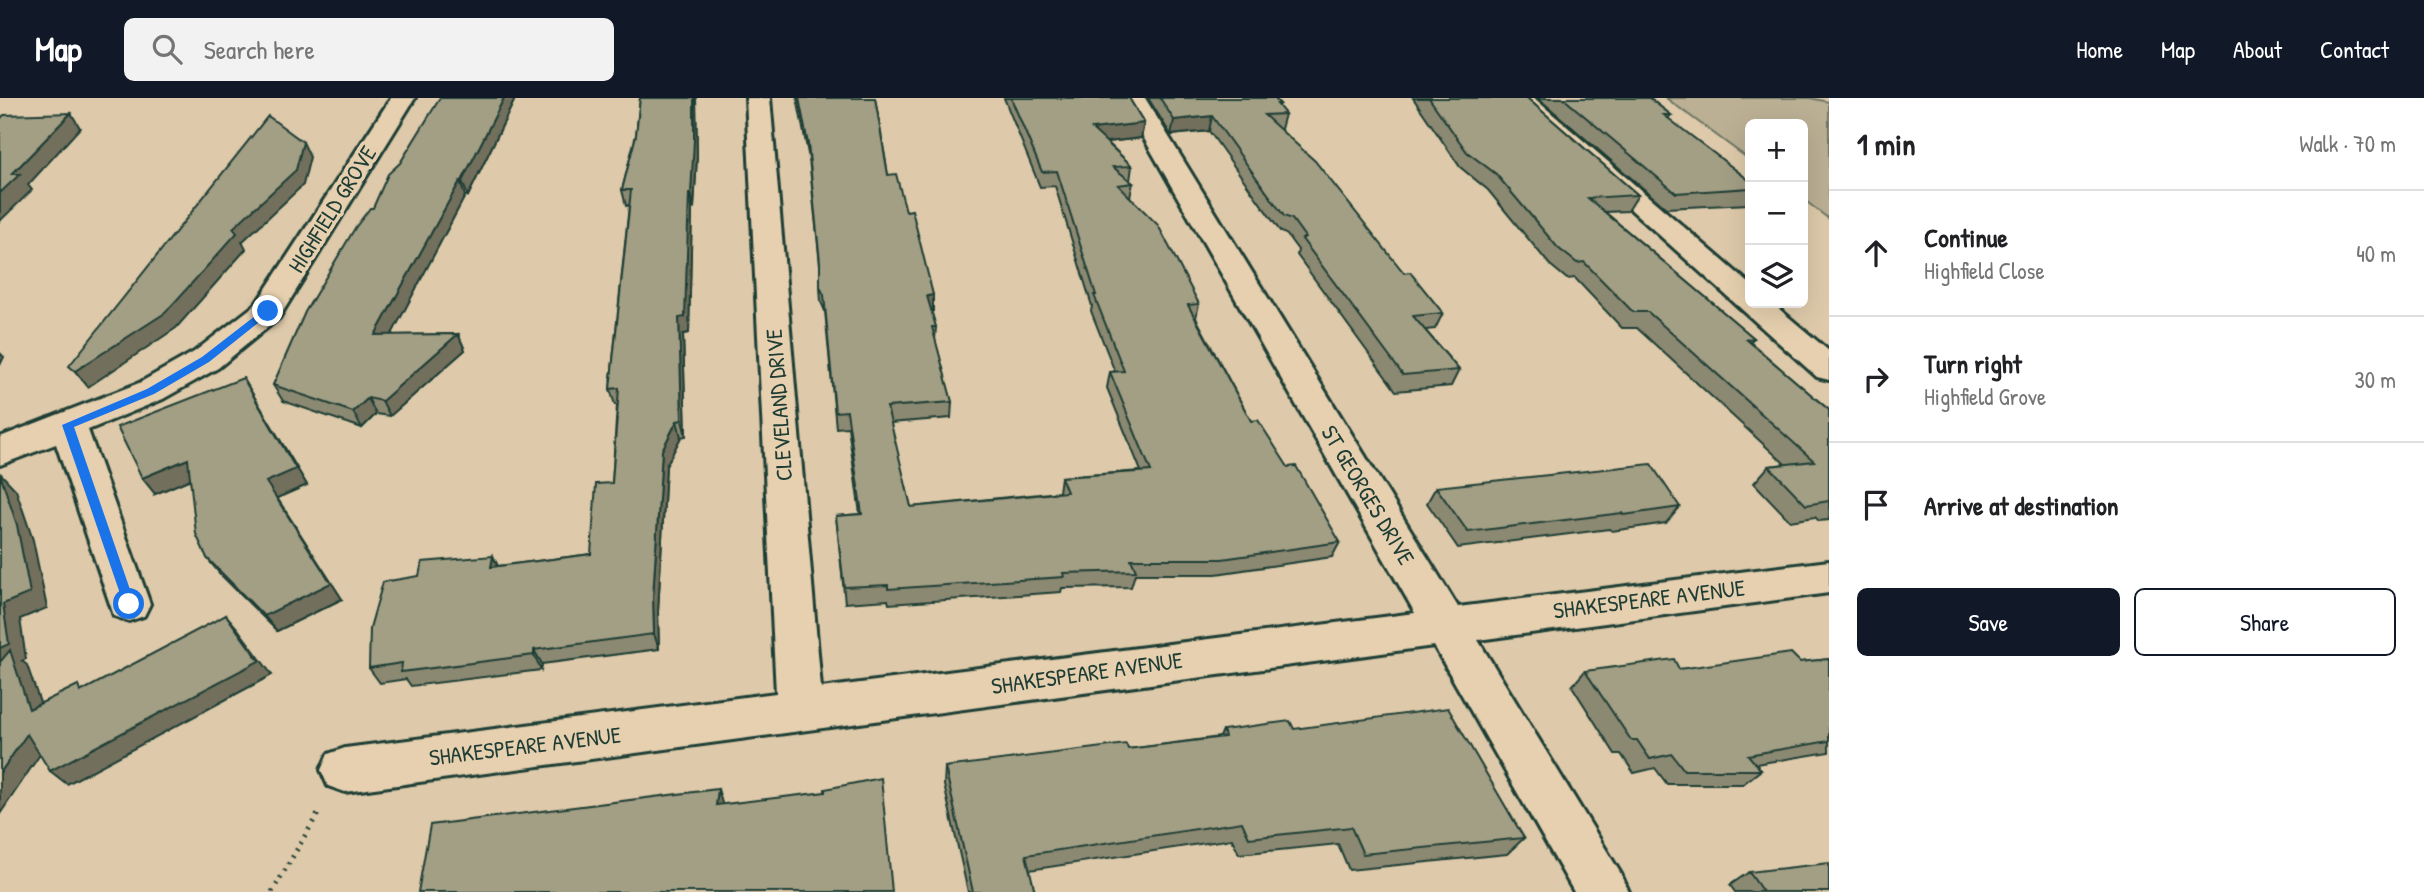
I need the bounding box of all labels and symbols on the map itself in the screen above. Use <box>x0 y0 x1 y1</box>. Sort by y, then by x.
street label: HIGHFIELD GROVE <box>280 139 383 278</box>
route end <box>252 295 283 326</box>
street label: CLEVELAND DRIVE <box>758 328 799 482</box>
street label: ST GEORGES DRIVE <box>1314 419 1422 570</box>
street label: SHAKESPEARE AVENUE <box>1551 571 1747 626</box>
route start <box>113 588 144 619</box>
street label: SHAKESPEARE AVENUE <box>989 644 1185 701</box>
street label: SHAKESPEARE AVENUE <box>427 718 623 773</box>

